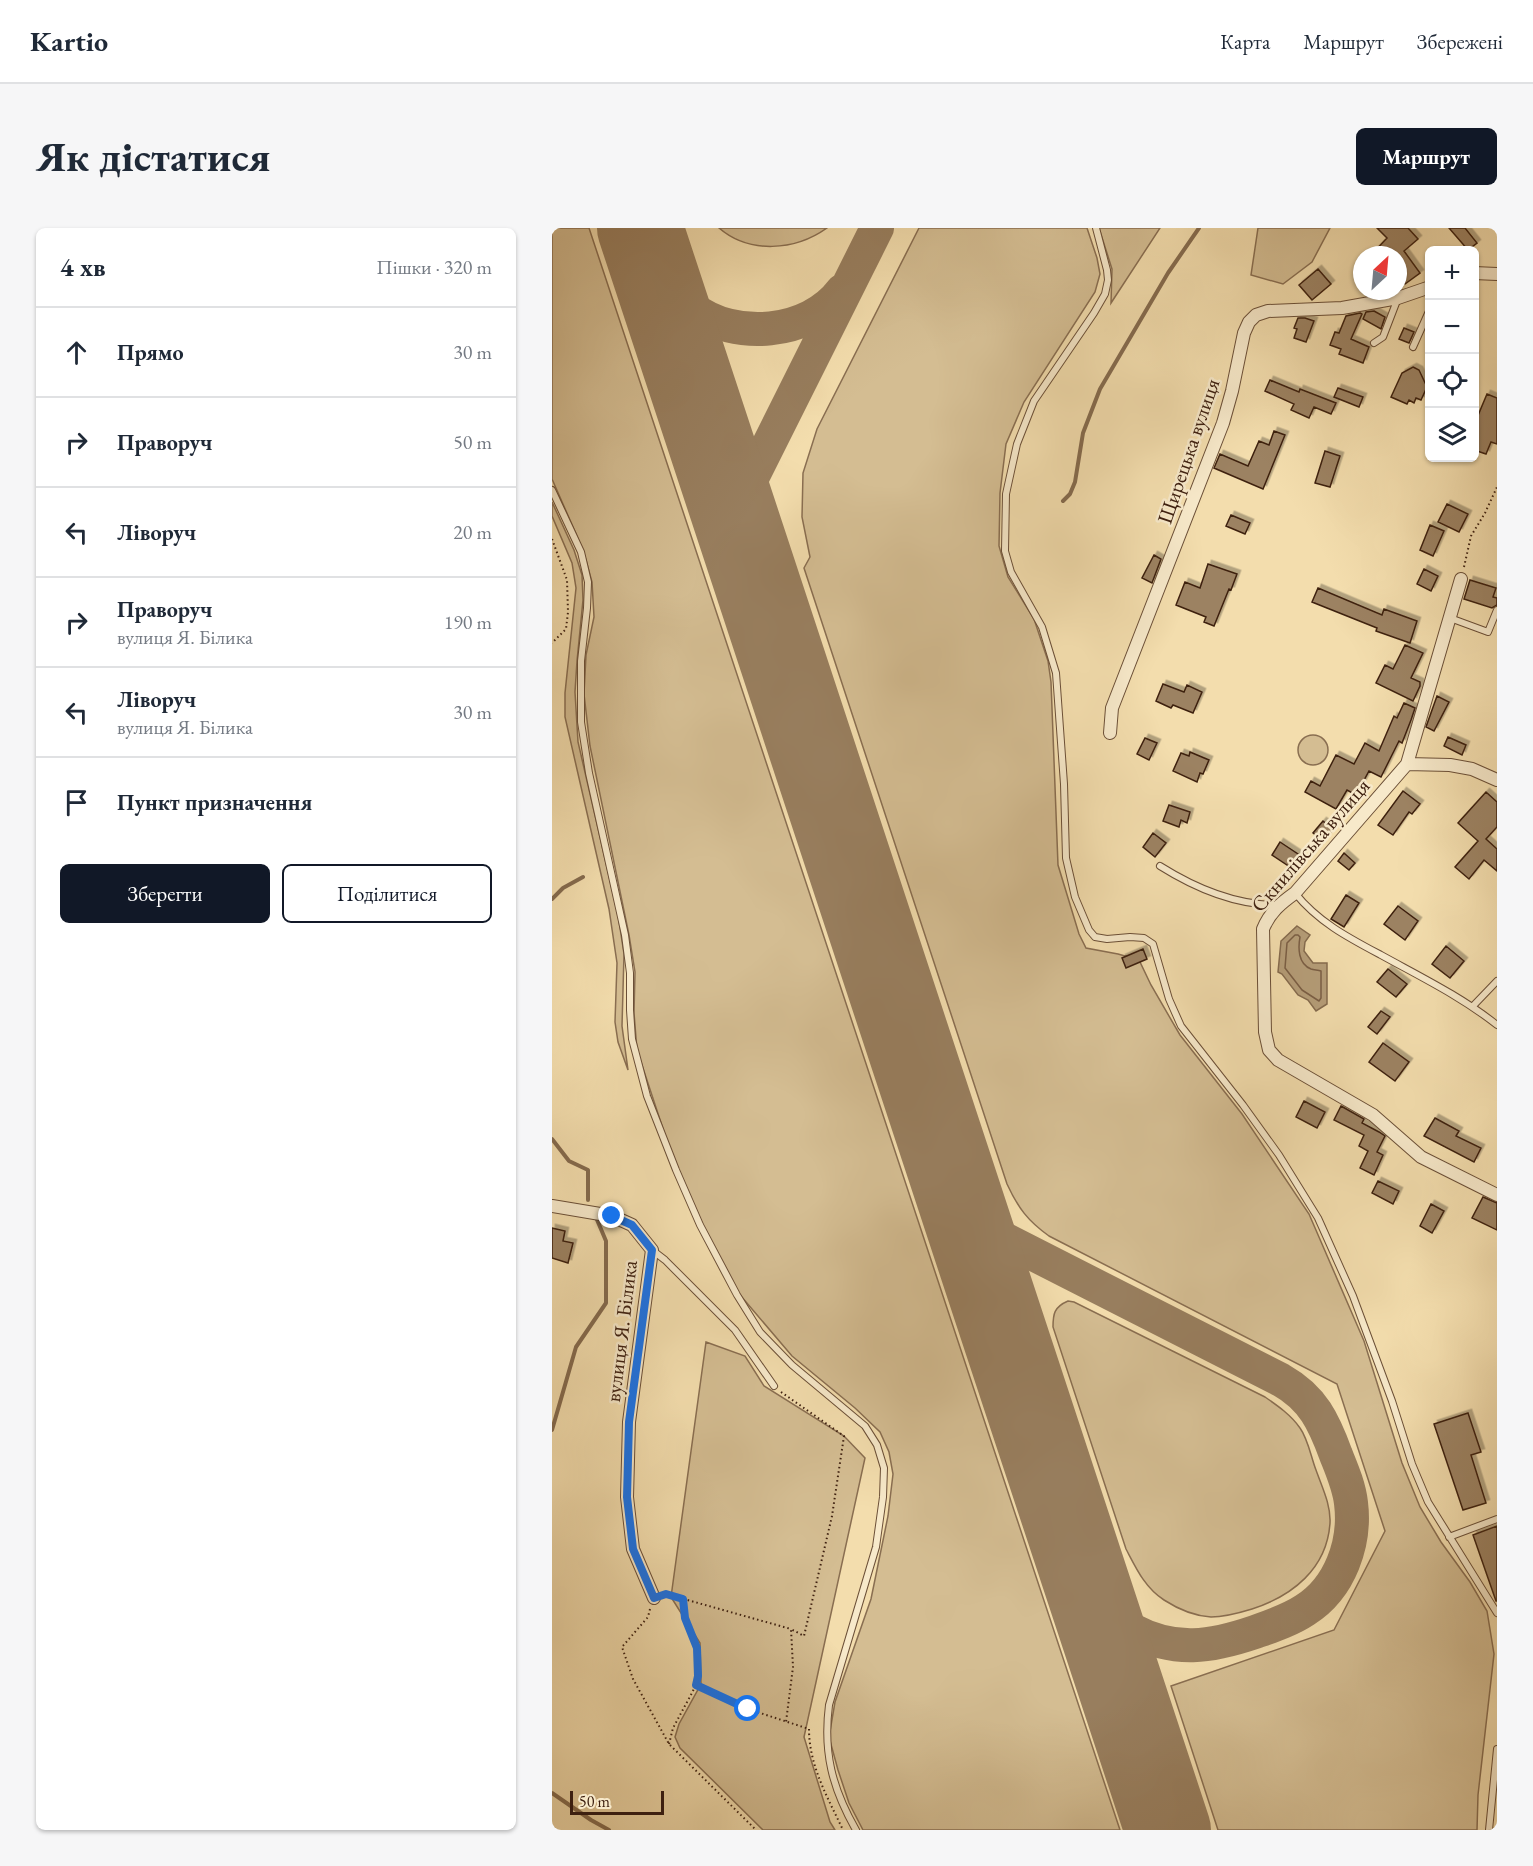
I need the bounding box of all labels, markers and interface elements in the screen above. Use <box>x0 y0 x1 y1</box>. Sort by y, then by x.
text: Kartio <box>30 23 108 59</box>
text: Карта <box>1220 28 1270 55</box>
text: Маршрут <box>1303 28 1384 55</box>
text: Збережені <box>1417 28 1503 55</box>
button: Маршрут <box>1356 128 1497 185</box>
text: Як дістатися <box>36 129 270 184</box>
north arrow <box>1353 246 1407 300</box>
map controls <box>1425 246 1479 462</box>
button: + <box>1425 246 1479 300</box>
text: 4 хв <box>60 250 106 284</box>
text: Пішки · 320 m <box>376 254 492 280</box>
button: − <box>1425 300 1479 354</box>
icon: ahead <box>60 336 93 369</box>
text: Прямо <box>117 338 184 367</box>
text: 30 m <box>453 339 492 365</box>
button: locate <box>1425 354 1479 408</box>
street label: Щирецька вулиця <box>1151 375 1225 527</box>
button: layers <box>1425 408 1479 462</box>
icon: right <box>60 426 93 459</box>
text: Праворуч <box>117 428 213 457</box>
text: 50 m <box>453 429 492 455</box>
icon: left <box>60 516 93 549</box>
text: Ліворуч <box>117 518 196 547</box>
text: 20 m <box>453 519 492 545</box>
text: Праворуч <box>117 595 213 624</box>
icon: right <box>60 606 93 639</box>
text: 190 m <box>444 609 492 635</box>
text: вулиця Я. Білика <box>117 624 253 650</box>
text: Ліворуч <box>117 685 196 714</box>
icon: left <box>60 696 93 729</box>
text: 30 m <box>453 699 492 725</box>
text: вулиця Я. Білика <box>117 714 253 740</box>
street label: Скнилівська вулиця <box>1245 773 1375 917</box>
icon: arrive <box>60 786 93 819</box>
text: Пункт призначення <box>117 788 312 817</box>
button: Зберегти <box>60 864 270 923</box>
button: Поділитися <box>282 864 492 923</box>
route end <box>598 1202 624 1228</box>
street label: вулиця Я. Білика <box>599 1258 643 1403</box>
route start <box>734 1695 760 1721</box>
scale bar <box>570 1788 664 1816</box>
text: 50 m <box>579 1791 610 1812</box>

